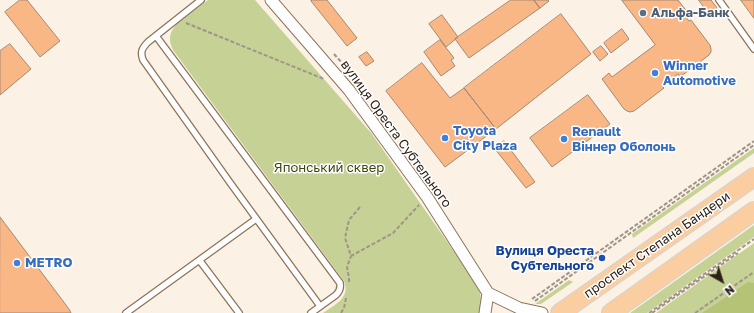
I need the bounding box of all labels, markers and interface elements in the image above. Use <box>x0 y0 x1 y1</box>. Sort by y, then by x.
place label: Альфа-Банк <box>651 5 730 21</box>
marker: Альфа-Банк <box>638 8 648 18</box>
street label: вулиця Ореста Субтельного <box>337 57 455 211</box>
place label: Winner Automotive <box>663 58 736 89</box>
marker: Winner Automotive <box>650 68 660 78</box>
place label: Toyota City Plaza <box>453 123 517 154</box>
place label: Renault Віннер Оболонь <box>572 124 676 155</box>
marker: Toyota City Plaza <box>440 133 450 143</box>
marker: Renault Віннер Оболонь <box>559 134 569 144</box>
park label: Японський сквер <box>274 160 384 176</box>
street label: проспект Степана Бандери <box>581 189 733 301</box>
place label: Вулиця Ореста Субтельного <box>495 243 594 274</box>
marker: Вулиця Ореста Субтельного <box>597 253 607 263</box>
place label: METRO <box>25 255 72 271</box>
marker: METRO <box>12 258 22 268</box>
north arrow <box>702 261 742 301</box>
text: N <box>723 283 737 298</box>

